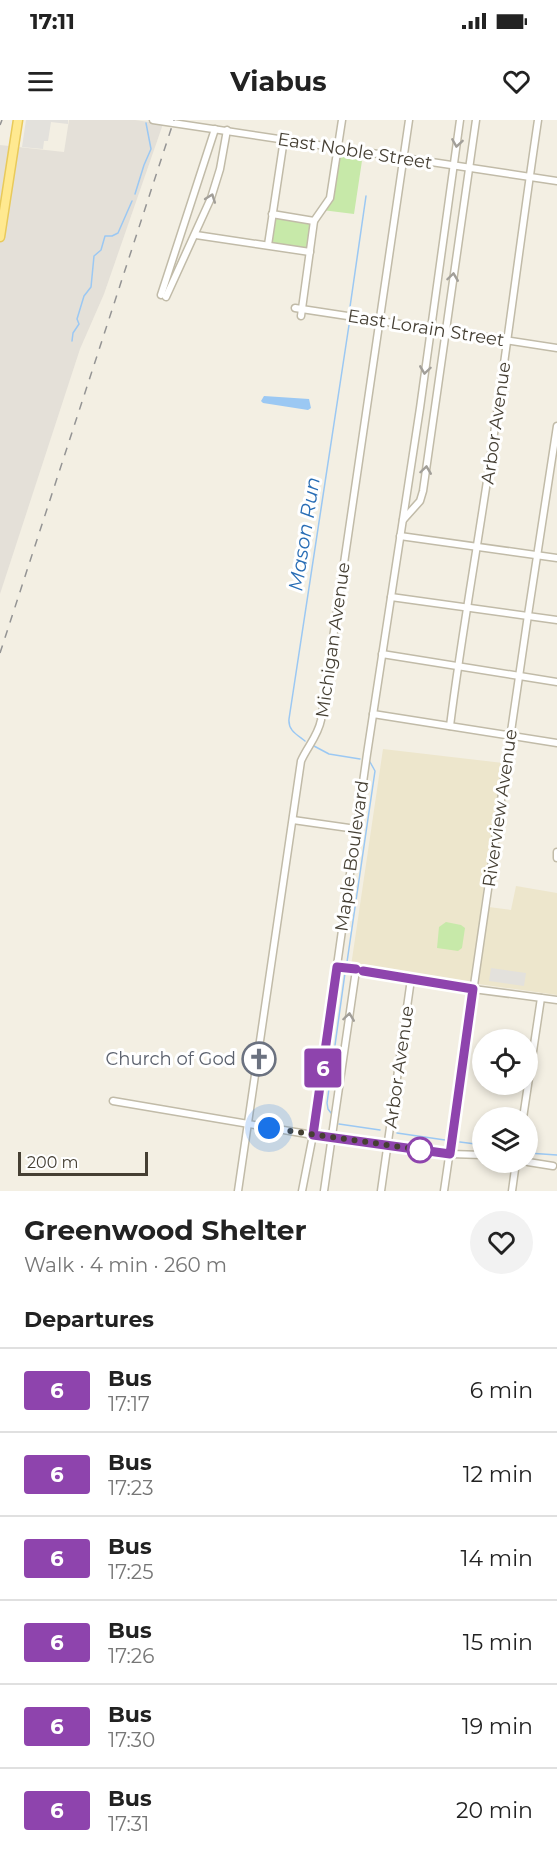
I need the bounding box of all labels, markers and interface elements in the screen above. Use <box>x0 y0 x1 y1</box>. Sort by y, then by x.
text: 17:11 <box>30 8 75 35</box>
icon: menu <box>24 65 57 98</box>
text: Viabus <box>230 65 327 98</box>
icon: heart <box>500 65 533 98</box>
street label: East Noble Street <box>276 128 434 174</box>
one-way arrow <box>451 138 464 148</box>
one-way arrow <box>203 194 216 204</box>
one-way arrow <box>447 272 459 281</box>
street label: East Lorain Street <box>346 305 506 351</box>
street label: Arbor Avenue <box>477 360 515 486</box>
one-way arrow <box>419 365 431 374</box>
one-way arrow <box>419 465 431 474</box>
water label: Mason Run <box>283 475 325 593</box>
street label: Michigan Avenue <box>311 561 355 719</box>
street label: Riverview Avenue <box>478 727 522 888</box>
street label: Maple Boulevard <box>331 779 373 933</box>
street label: Arbor Avenue <box>380 1004 418 1130</box>
one-way arrow <box>342 1012 354 1022</box>
map controls <box>472 1029 538 1173</box>
button: locate <box>472 1029 538 1095</box>
church icon: Church of God <box>241 1041 277 1077</box>
place label: Church of God <box>106 1048 236 1070</box>
line badge: 6 <box>304 1048 342 1088</box>
text: 6 <box>316 1056 330 1081</box>
button: layers <box>472 1107 538 1173</box>
your location <box>254 1113 284 1143</box>
unlabelled marker <box>407 1137 433 1163</box>
scale bar <box>18 1149 148 1176</box>
text: 200 m <box>27 1153 78 1172</box>
button: heart <box>470 1211 533 1274</box>
text: Greenwood Shelter <box>24 1213 306 1247</box>
text: Walk · 4 min · 260 m <box>24 1253 227 1277</box>
text: Departures <box>24 1306 154 1333</box>
text: Bus <box>108 1365 152 1392</box>
text: 6 min <box>470 1377 533 1404</box>
text: 6 <box>50 1378 64 1403</box>
text: 17:17 <box>108 1392 150 1416</box>
text: Bus <box>108 1449 152 1476</box>
text: 12 min <box>463 1461 533 1488</box>
text: 6 <box>50 1462 64 1487</box>
text: 17:23 <box>108 1476 153 1500</box>
text: Bus <box>108 1533 152 1560</box>
text: 14 min <box>461 1545 533 1572</box>
text: 6 <box>50 1546 64 1571</box>
text: 17:25 <box>108 1560 154 1584</box>
text: Bus <box>108 1617 152 1644</box>
text: 15 min <box>463 1629 533 1656</box>
text: 6 <box>50 1630 64 1655</box>
text: 17:26 <box>108 1644 154 1668</box>
text: Bus <box>108 1701 152 1728</box>
text: 19 min <box>462 1713 533 1740</box>
text: 6 <box>50 1714 64 1739</box>
text: 17:30 <box>108 1728 155 1752</box>
text: Bus <box>108 1785 152 1812</box>
text: 20 min <box>456 1797 533 1824</box>
text: 6 <box>50 1798 64 1823</box>
text: 17:31 <box>108 1812 149 1836</box>

